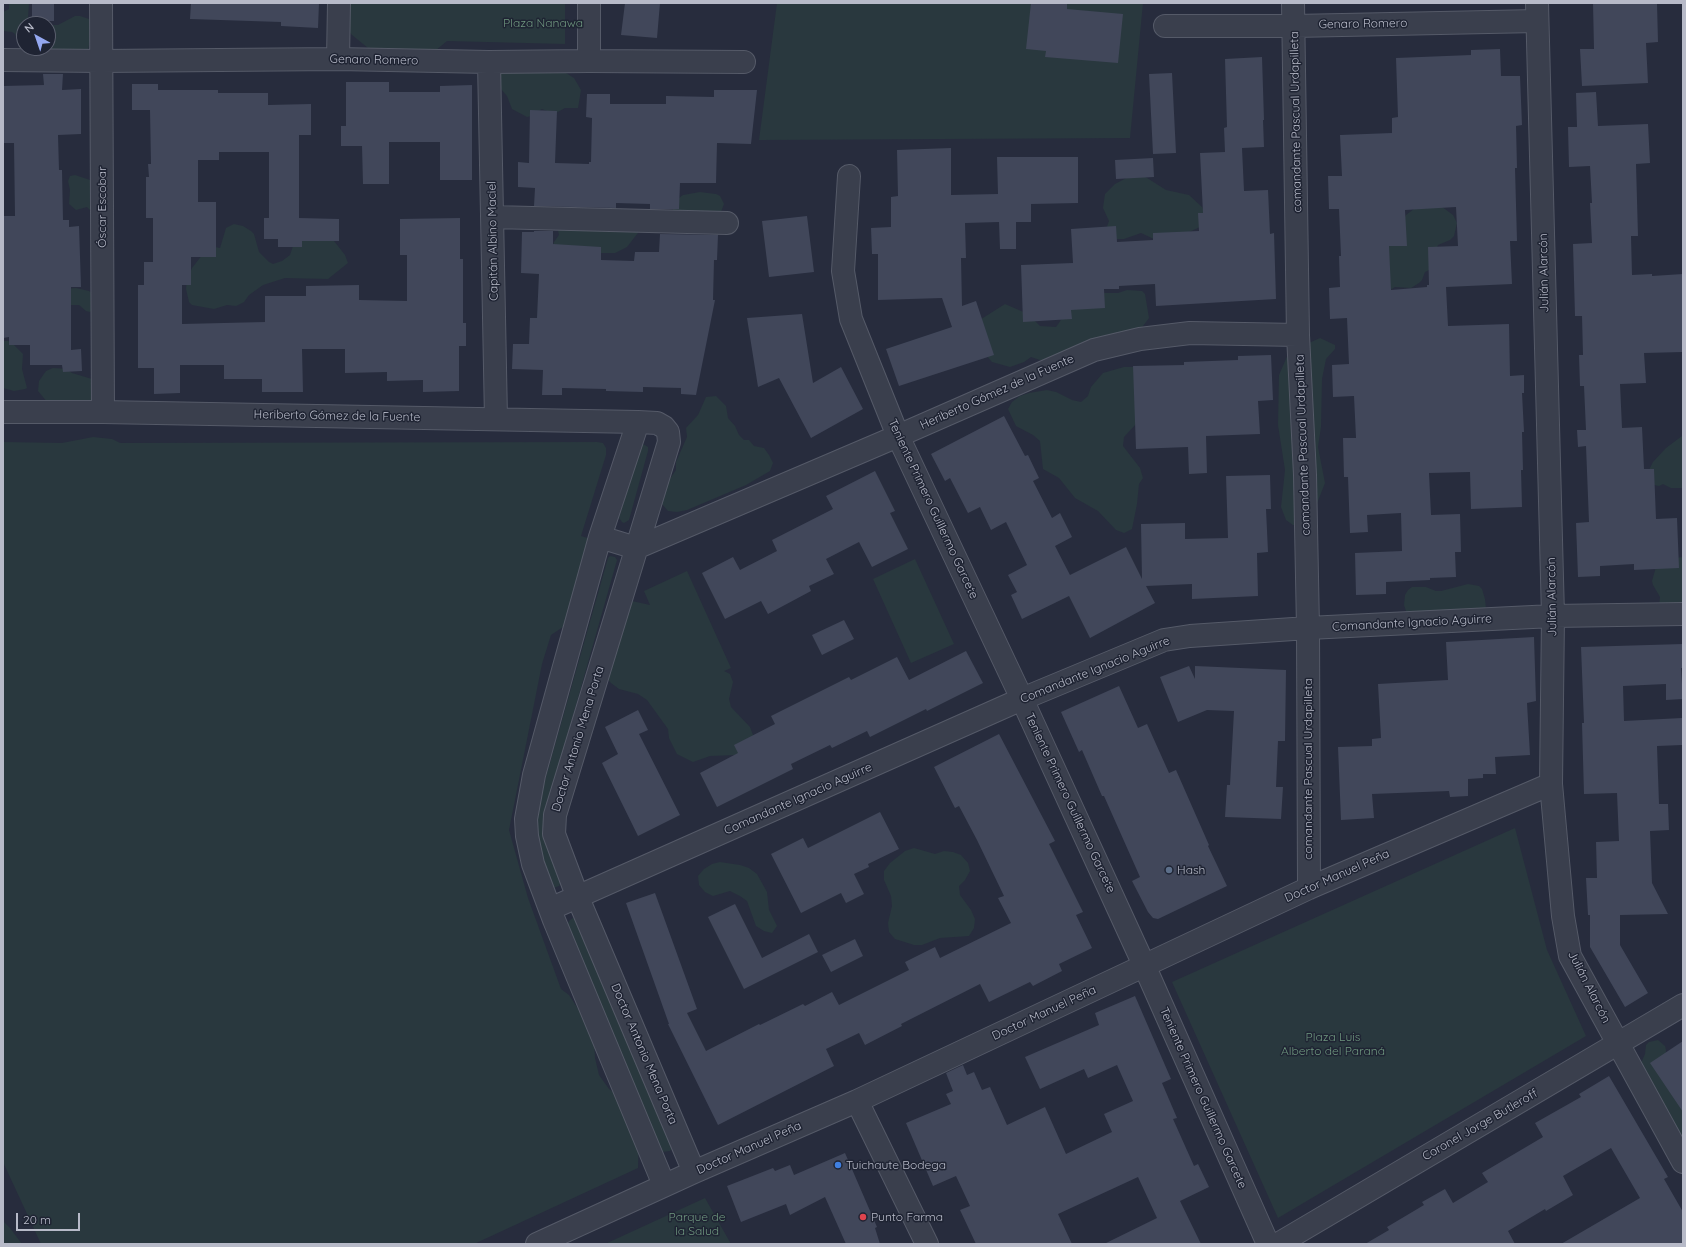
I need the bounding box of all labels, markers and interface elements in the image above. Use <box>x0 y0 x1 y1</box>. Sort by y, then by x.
north arrow <box>16 16 56 56</box>
park label: Plaza Nanawa <box>503 16 583 30</box>
street label: Genaro Romero <box>1318 16 1408 32</box>
text: N <box>21 20 37 36</box>
street label: comandante Pascual Urdapilleta <box>1287 31 1305 213</box>
street label: Genaro Romero <box>329 52 419 68</box>
street label: Óscar Escobar <box>95 166 109 248</box>
street label: Capitán Albino Maciel <box>485 181 501 301</box>
street label: Julián Alarcón <box>1536 233 1552 313</box>
street label: Heriberto Gómez de la Fuente <box>918 352 1076 432</box>
street label: comandante Pascual Urdapilleta <box>1293 354 1313 536</box>
street label: Heriberto Gómez de la Fuente <box>254 407 420 425</box>
street label: Teniente Primero Guillermo Garcete <box>885 417 981 601</box>
street label: Julián Alarcón <box>1544 557 1560 637</box>
street label: Comandante Ignacio Aguirre <box>1332 612 1492 634</box>
street label: Comandante Ignacio Aguirre <box>1018 633 1172 707</box>
street label: Doctor Antonio Mena Porta <box>549 664 607 814</box>
street label: comandante Pascual Urdapilleta <box>1301 678 1315 860</box>
street label: Teniente Primero Guillermo Garcete <box>1022 711 1118 895</box>
street label: Comandante Ignacio Aguirre <box>722 760 874 838</box>
street label: Doctor Manuel Peña <box>1282 846 1392 906</box>
place label: Hash <box>1177 863 1205 877</box>
marker: Hash <box>1164 865 1174 875</box>
street label: Julián Alarcón <box>1565 949 1613 1025</box>
street label: Doctor Antonio Mena Porta <box>608 981 680 1127</box>
street label: Doctor Manuel Peña <box>990 983 1098 1043</box>
street label: Teniente Primero Guillermo Garcete <box>1156 1005 1250 1191</box>
park label: Plaza Luis Alberto del Paraná <box>1281 1030 1385 1058</box>
street label: Coronel Jorge Butleroff <box>1420 1086 1540 1164</box>
street label: Doctor Manuel Peña <box>694 1118 804 1178</box>
place label: Tuichaute Bodega <box>846 1158 946 1172</box>
marker: Tuichaute Bodega <box>833 1160 843 1170</box>
scale bar <box>18 1205 82 1231</box>
park label: Parque de la Salud <box>669 1210 725 1238</box>
place label: Punto Farma <box>871 1210 943 1224</box>
text: 20 m <box>23 1212 51 1227</box>
marker: Punto Farma <box>858 1212 868 1222</box>

